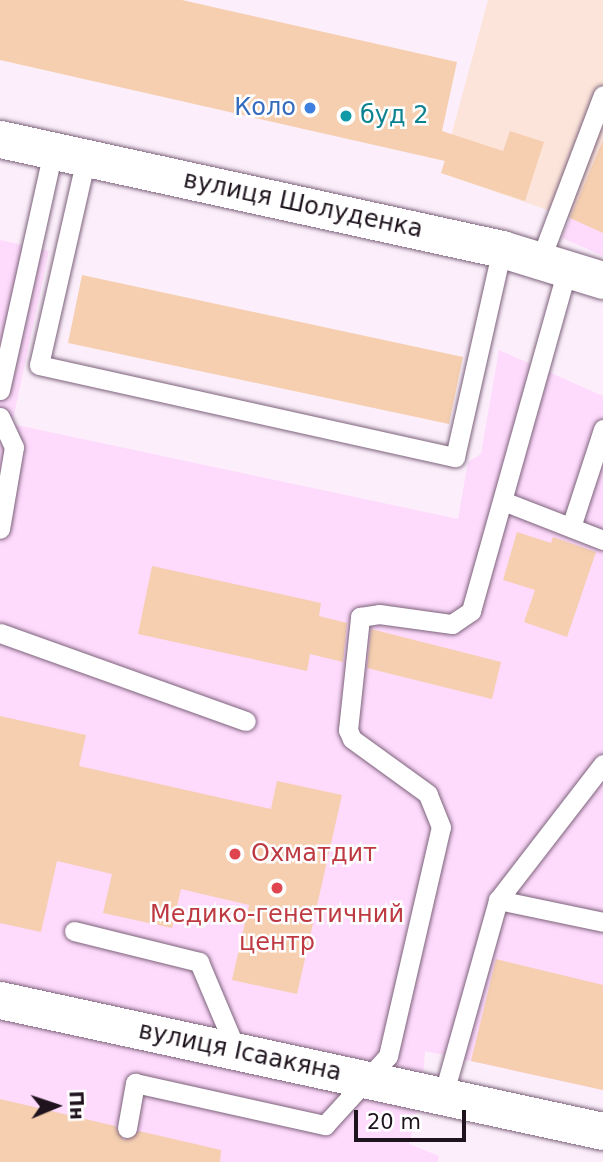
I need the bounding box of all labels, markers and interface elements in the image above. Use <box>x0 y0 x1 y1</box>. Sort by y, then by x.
place label: Коло <box>234 94 296 122</box>
marker: Коло <box>302 100 318 116</box>
place label: буд 2 <box>360 102 428 130</box>
marker: буд 2 <box>338 108 354 124</box>
street label: вулиця Шолуденка <box>181 166 425 244</box>
place label: Охматдит <box>251 840 377 868</box>
marker: Охматдит <box>225 844 245 864</box>
marker: Медико-генетичний центр <box>267 878 287 898</box>
place label: Медико-генетичний центр <box>150 901 404 957</box>
street label: вулиця Ісаакяна <box>136 1016 344 1088</box>
north arrow <box>21 1071 91 1141</box>
text: Пн <box>65 1090 88 1120</box>
scale bar <box>358 1096 470 1140</box>
text: 20 m <box>367 1110 421 1134</box>

